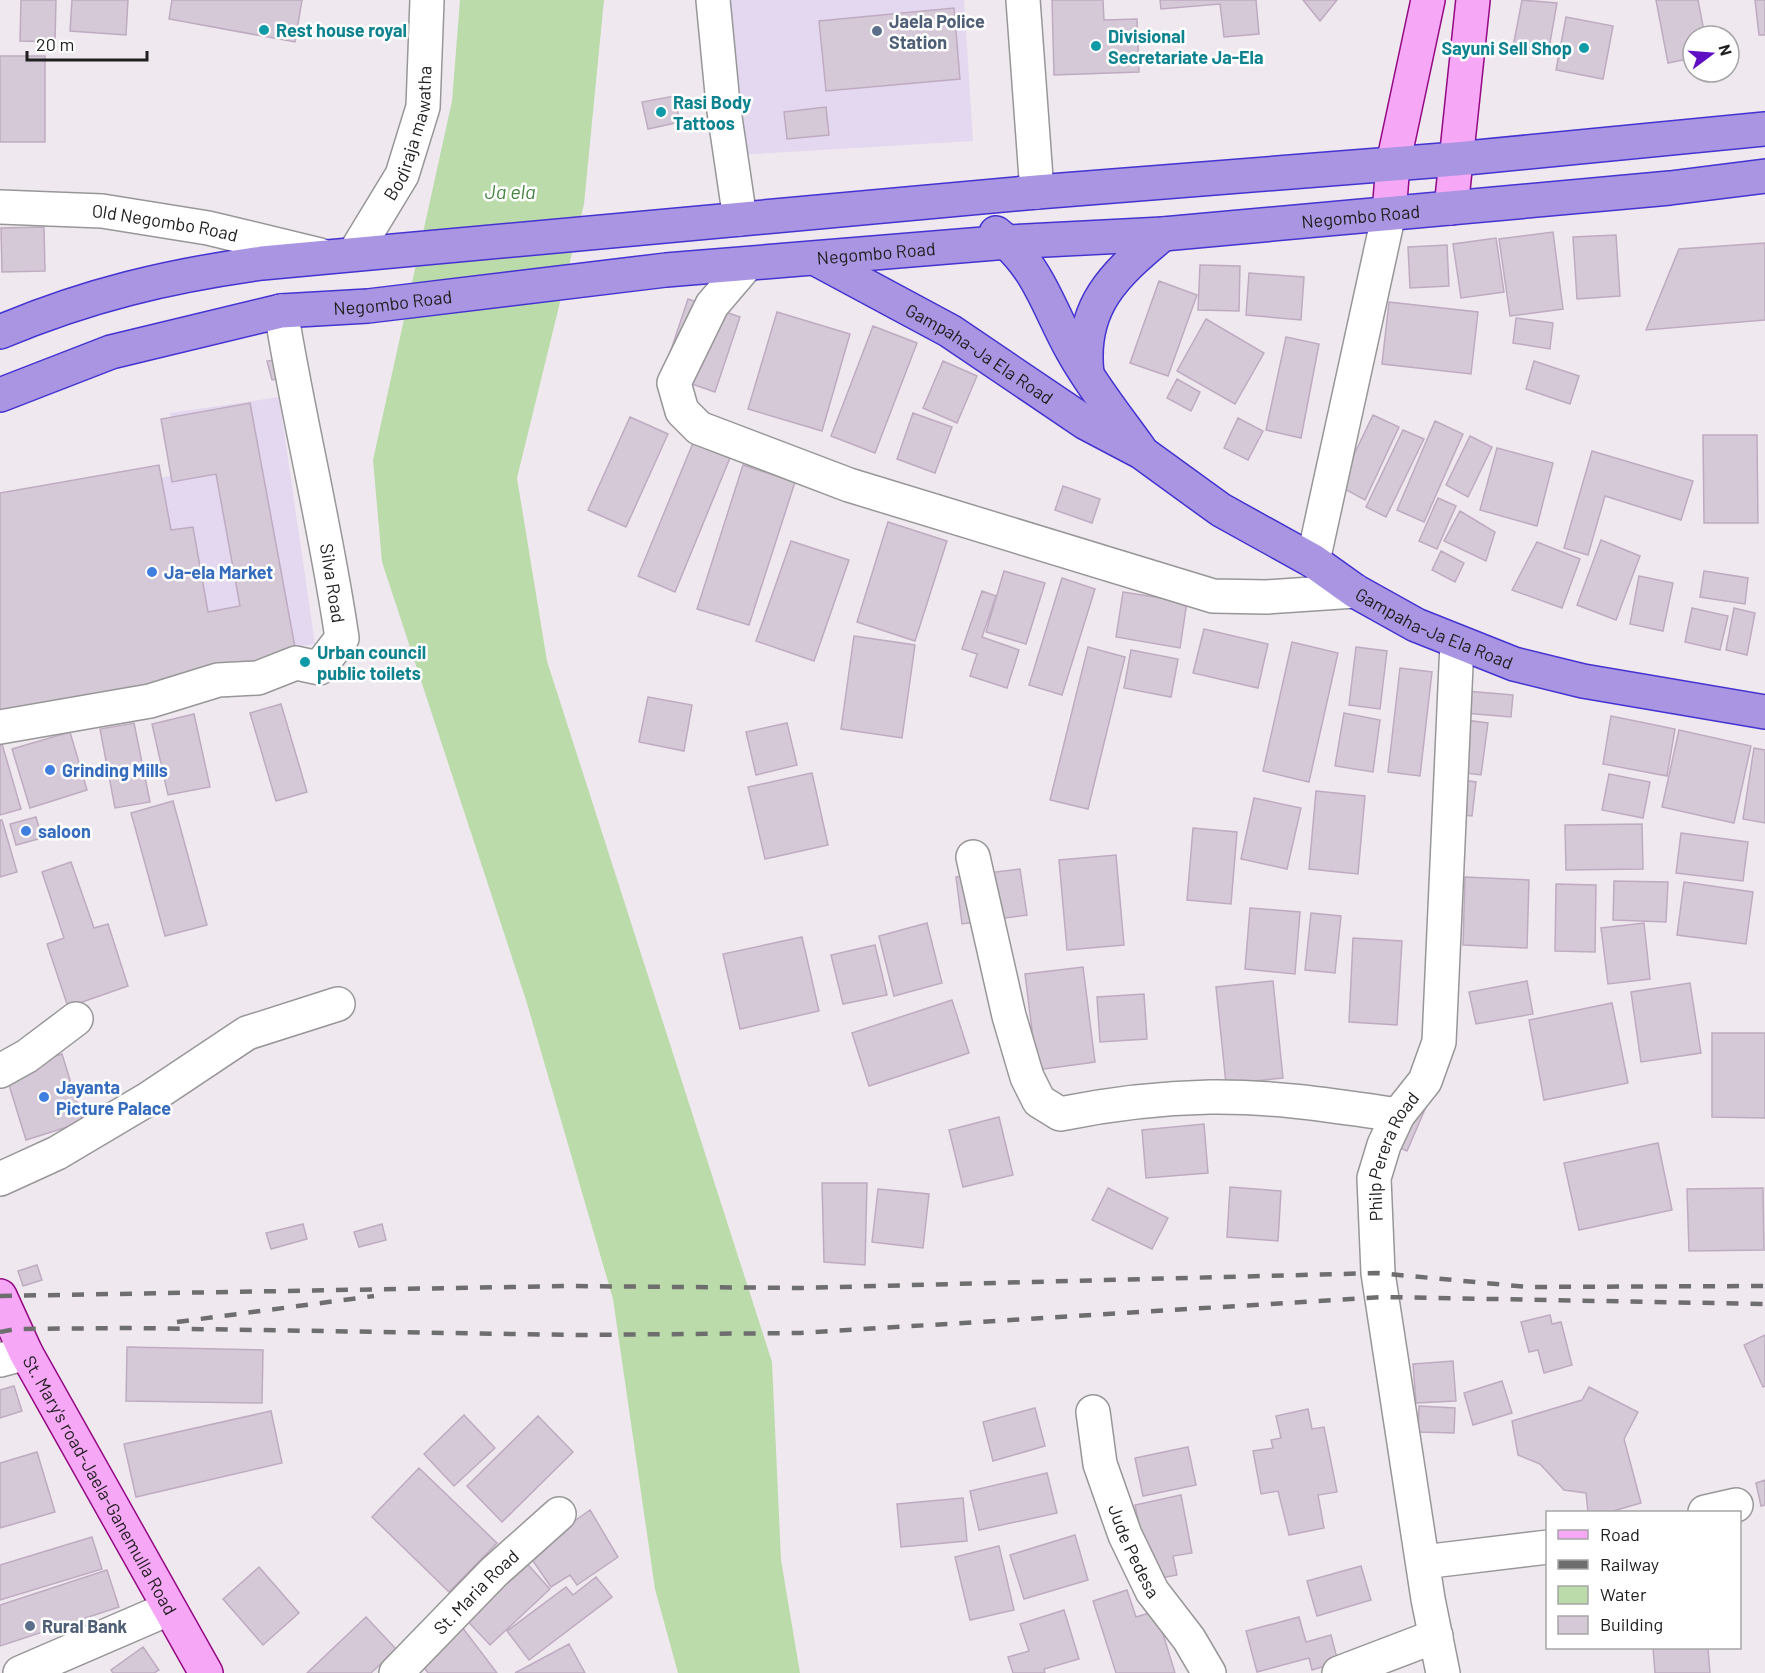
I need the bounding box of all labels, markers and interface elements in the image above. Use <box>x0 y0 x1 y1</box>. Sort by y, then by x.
place label: Jaela Police Station <box>889 10 985 53</box>
place label: Rest house royal <box>276 19 407 41</box>
marker: Rest house royal <box>257 23 271 37</box>
scale bar <box>27 24 147 62</box>
marker: Jaela Police Station <box>870 24 884 38</box>
north arrow <box>1681 24 1741 84</box>
place label: Divisional Secretariate Ja-Ela <box>1108 25 1264 68</box>
text: 20 m <box>36 33 74 55</box>
place label: Sayuni Sell Shop <box>1442 37 1572 59</box>
marker: Divisional Secretariate Ja-Ela <box>1089 39 1103 53</box>
marker: Sayuni Sell Shop <box>1577 41 1591 55</box>
text: N <box>1715 42 1736 57</box>
street label: Bodiraja mawatha <box>378 65 436 204</box>
place label: Rasi Body Tattoos <box>673 91 751 134</box>
marker: Rasi Body Tattoos <box>654 105 668 119</box>
water label: Ja ela <box>484 179 536 203</box>
street label: Old Negombo Road <box>92 200 240 246</box>
street label: Negombo Road <box>1300 200 1421 232</box>
street label: Negombo Road <box>816 237 936 269</box>
street label: Negombo Road <box>333 285 453 319</box>
street label: Gampaha-Ja Ela Road <box>902 298 1058 409</box>
street label: Silva Road <box>316 542 350 624</box>
place label: Ja-ela Market <box>164 561 273 583</box>
marker: Ja-ela Market <box>145 565 159 579</box>
street label: Gampaha-Ja Ela Road <box>1352 583 1516 674</box>
place label: Urban council public toilets <box>317 641 426 684</box>
marker: Urban council public toilets <box>298 655 312 669</box>
place label: Grinding Mills <box>62 759 168 781</box>
marker: Grinding Mills <box>43 763 57 777</box>
place label: saloon <box>38 820 91 842</box>
marker: saloon <box>19 824 33 838</box>
place label: Jayanta Picture Palace <box>56 1076 171 1119</box>
street label: Philp Perera Road <box>1363 1087 1423 1222</box>
marker: Jayanta Picture Palace <box>37 1090 51 1104</box>
street label: St. Mary's road-Jaela-Ganemulla Road <box>19 1351 182 1618</box>
street label: Jude Pedesa <box>1104 1501 1164 1603</box>
legend <box>1546 1511 1741 1649</box>
text: Road <box>1600 1523 1640 1545</box>
street label: St. Maria Road <box>429 1544 523 1639</box>
text: Railway <box>1600 1553 1659 1575</box>
text: Water <box>1600 1583 1647 1605</box>
text: Building <box>1600 1613 1663 1635</box>
place label: Rural Bank <box>42 1615 128 1637</box>
marker: Rural Bank <box>23 1619 37 1633</box>

